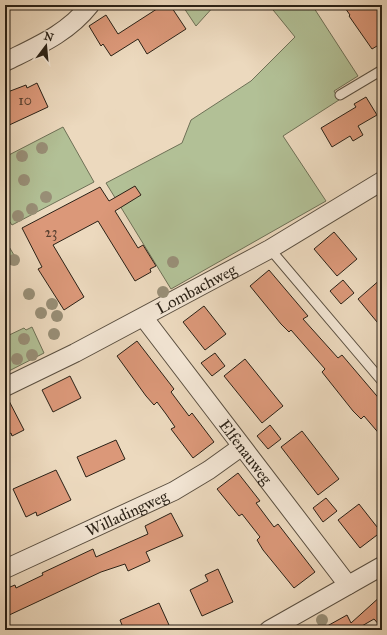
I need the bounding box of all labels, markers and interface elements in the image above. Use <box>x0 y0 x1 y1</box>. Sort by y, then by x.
north arrow <box>26 26 66 66</box>
text: N <box>42 29 56 45</box>
house number: 10 <box>18 92 32 109</box>
house number: 23 <box>45 224 57 241</box>
street label: Lombachweg <box>153 260 240 318</box>
street label: Elfenauweg <box>215 416 277 489</box>
street label: Willadingweg <box>83 486 172 540</box>

